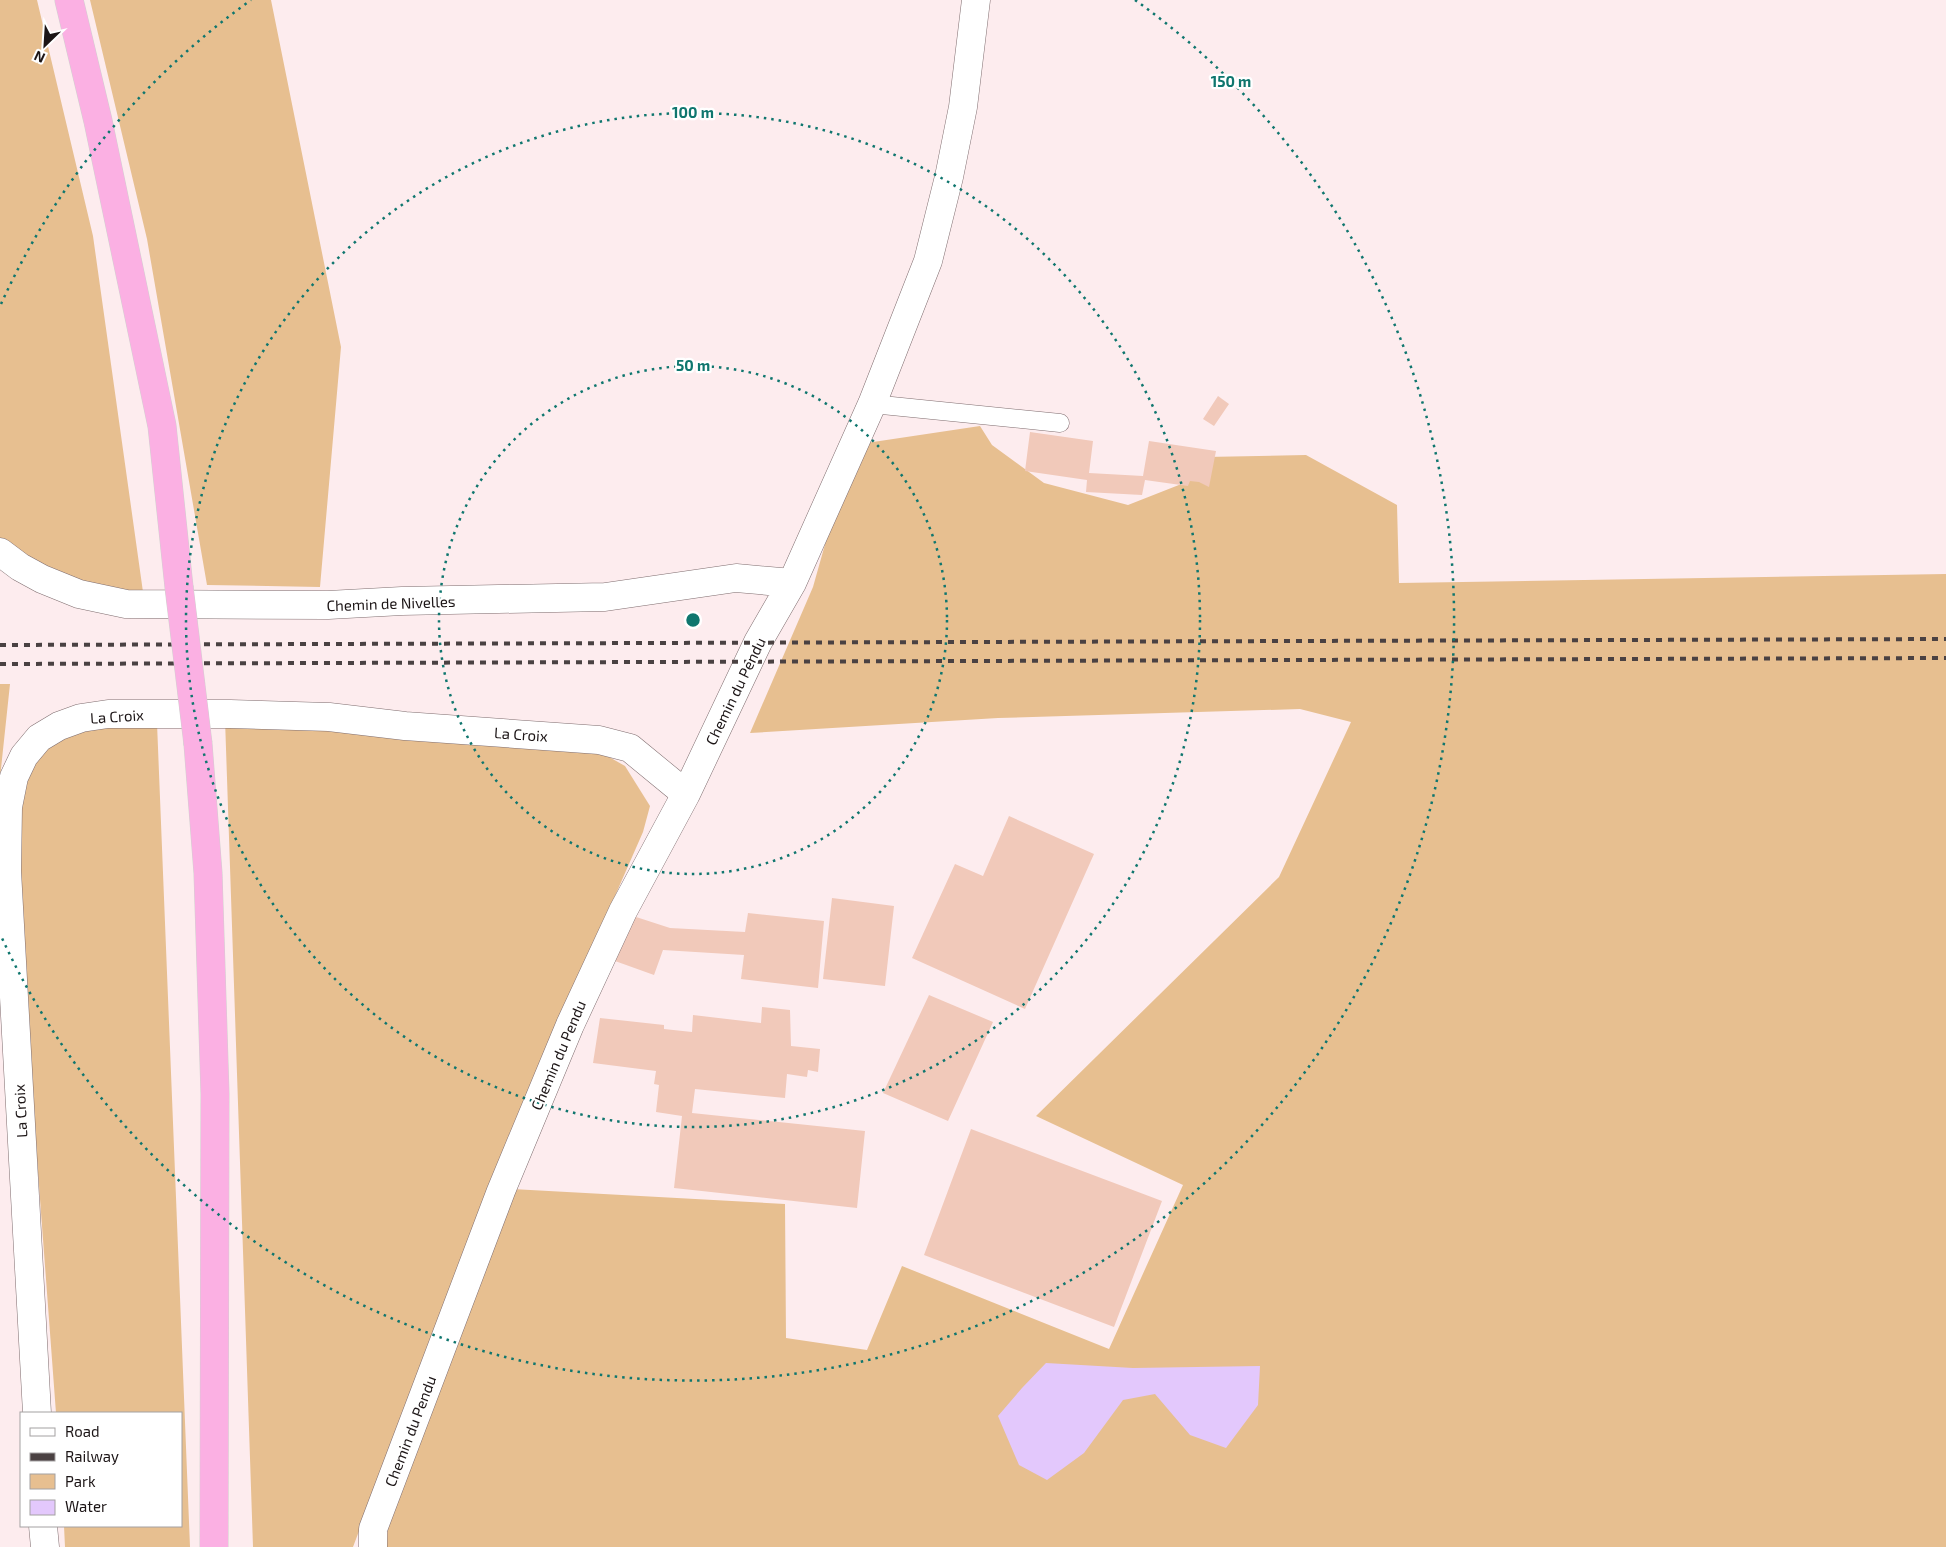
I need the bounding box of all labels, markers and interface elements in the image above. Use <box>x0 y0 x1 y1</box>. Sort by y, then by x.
north arrow <box>20 20 70 70</box>
text: N <box>31 47 47 67</box>
text: 150 m <box>1211 72 1251 90</box>
text: 100 m <box>672 103 714 121</box>
text: 50 m <box>676 356 710 374</box>
street label: Chemin de Nivelles <box>326 592 456 614</box>
centre of rings <box>684 611 702 629</box>
street label: Chemin du Pendu <box>701 634 769 748</box>
street label: La Croix <box>90 705 145 727</box>
street label: La Croix <box>494 723 549 745</box>
street label: Chemin du Pendu <box>527 997 589 1113</box>
street label: La Croix <box>10 1084 30 1138</box>
street label: Chemin du Pendu <box>381 1373 439 1489</box>
legend <box>20 1412 182 1527</box>
text: Road <box>65 1422 100 1440</box>
text: Railway <box>65 1447 119 1465</box>
text: Park <box>65 1472 96 1490</box>
text: Water <box>65 1497 107 1515</box>

